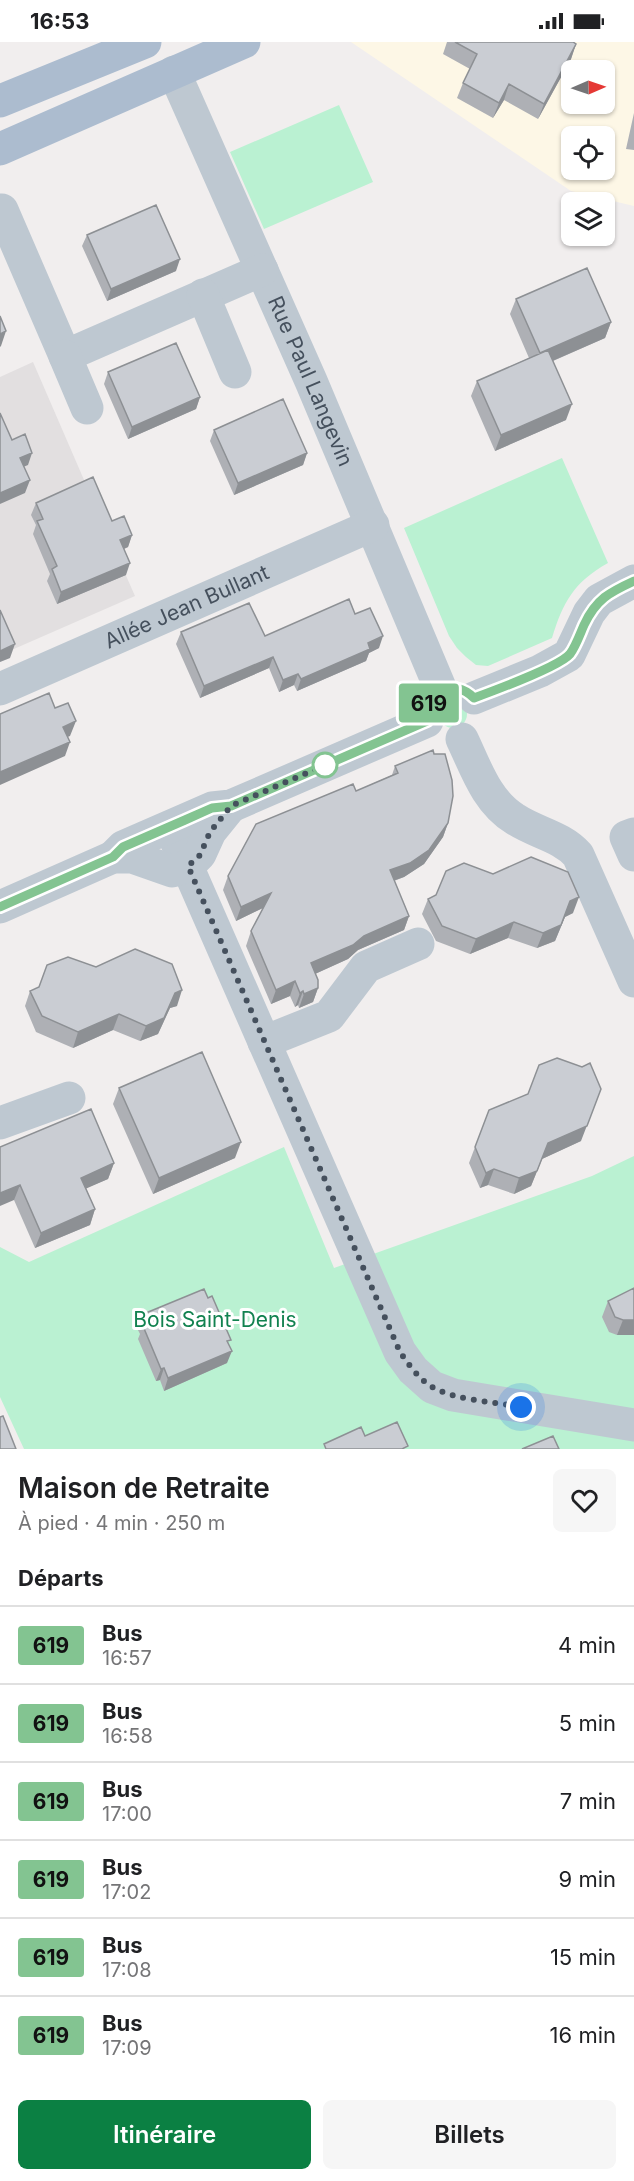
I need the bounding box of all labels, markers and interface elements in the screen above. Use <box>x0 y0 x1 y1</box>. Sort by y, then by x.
text: 16:53 <box>30 8 89 34</box>
north arrow <box>561 60 615 114</box>
map controls <box>561 60 615 246</box>
button: locate <box>561 126 615 180</box>
button: layers <box>561 192 615 246</box>
street label: Rue Paul Langevin <box>263 292 358 470</box>
street label: Allée Jean Bullant <box>100 559 273 654</box>
line badge: 619 <box>394 684 464 722</box>
text: 619 <box>411 691 447 716</box>
unlabelled marker <box>312 752 338 778</box>
park label: Bois Saint-Denis <box>133 1307 297 1332</box>
your location <box>506 1392 536 1422</box>
button: heart <box>553 1469 616 1532</box>
text: Maison de Retraite <box>18 1471 270 1505</box>
text: À pied · 4 min · 250 m <box>18 1511 225 1535</box>
text: Départs <box>18 1565 103 1591</box>
text: Bus <box>102 1620 143 1646</box>
text: 4 min <box>558 1632 616 1658</box>
text: 619 <box>33 1633 69 1658</box>
text: 16:57 <box>102 1646 152 1670</box>
text: Bus <box>102 1698 143 1724</box>
text: 5 min <box>559 1710 616 1736</box>
text: 619 <box>33 1711 69 1736</box>
text: 16:58 <box>102 1724 153 1748</box>
text: Bus <box>102 1776 143 1802</box>
text: 7 min <box>560 1788 616 1814</box>
text: 619 <box>33 1789 69 1814</box>
text: 17:00 <box>102 1802 152 1826</box>
text: Bus <box>102 1854 143 1880</box>
text: 9 min <box>559 1866 616 1892</box>
text: 619 <box>33 1867 69 1892</box>
text: 17:02 <box>102 1880 151 1904</box>
text: Bus <box>102 1932 143 1958</box>
text: 15 min <box>550 1944 616 1970</box>
text: 619 <box>33 1945 69 1970</box>
text: 17:08 <box>102 1958 152 1982</box>
text: Bus <box>102 2010 143 2036</box>
text: 16 min <box>550 2022 616 2048</box>
text: 619 <box>33 2023 69 2048</box>
text: 17:09 <box>102 2036 152 2060</box>
button: Itinéraire <box>18 2100 311 2169</box>
button: Billets <box>323 2100 616 2169</box>

